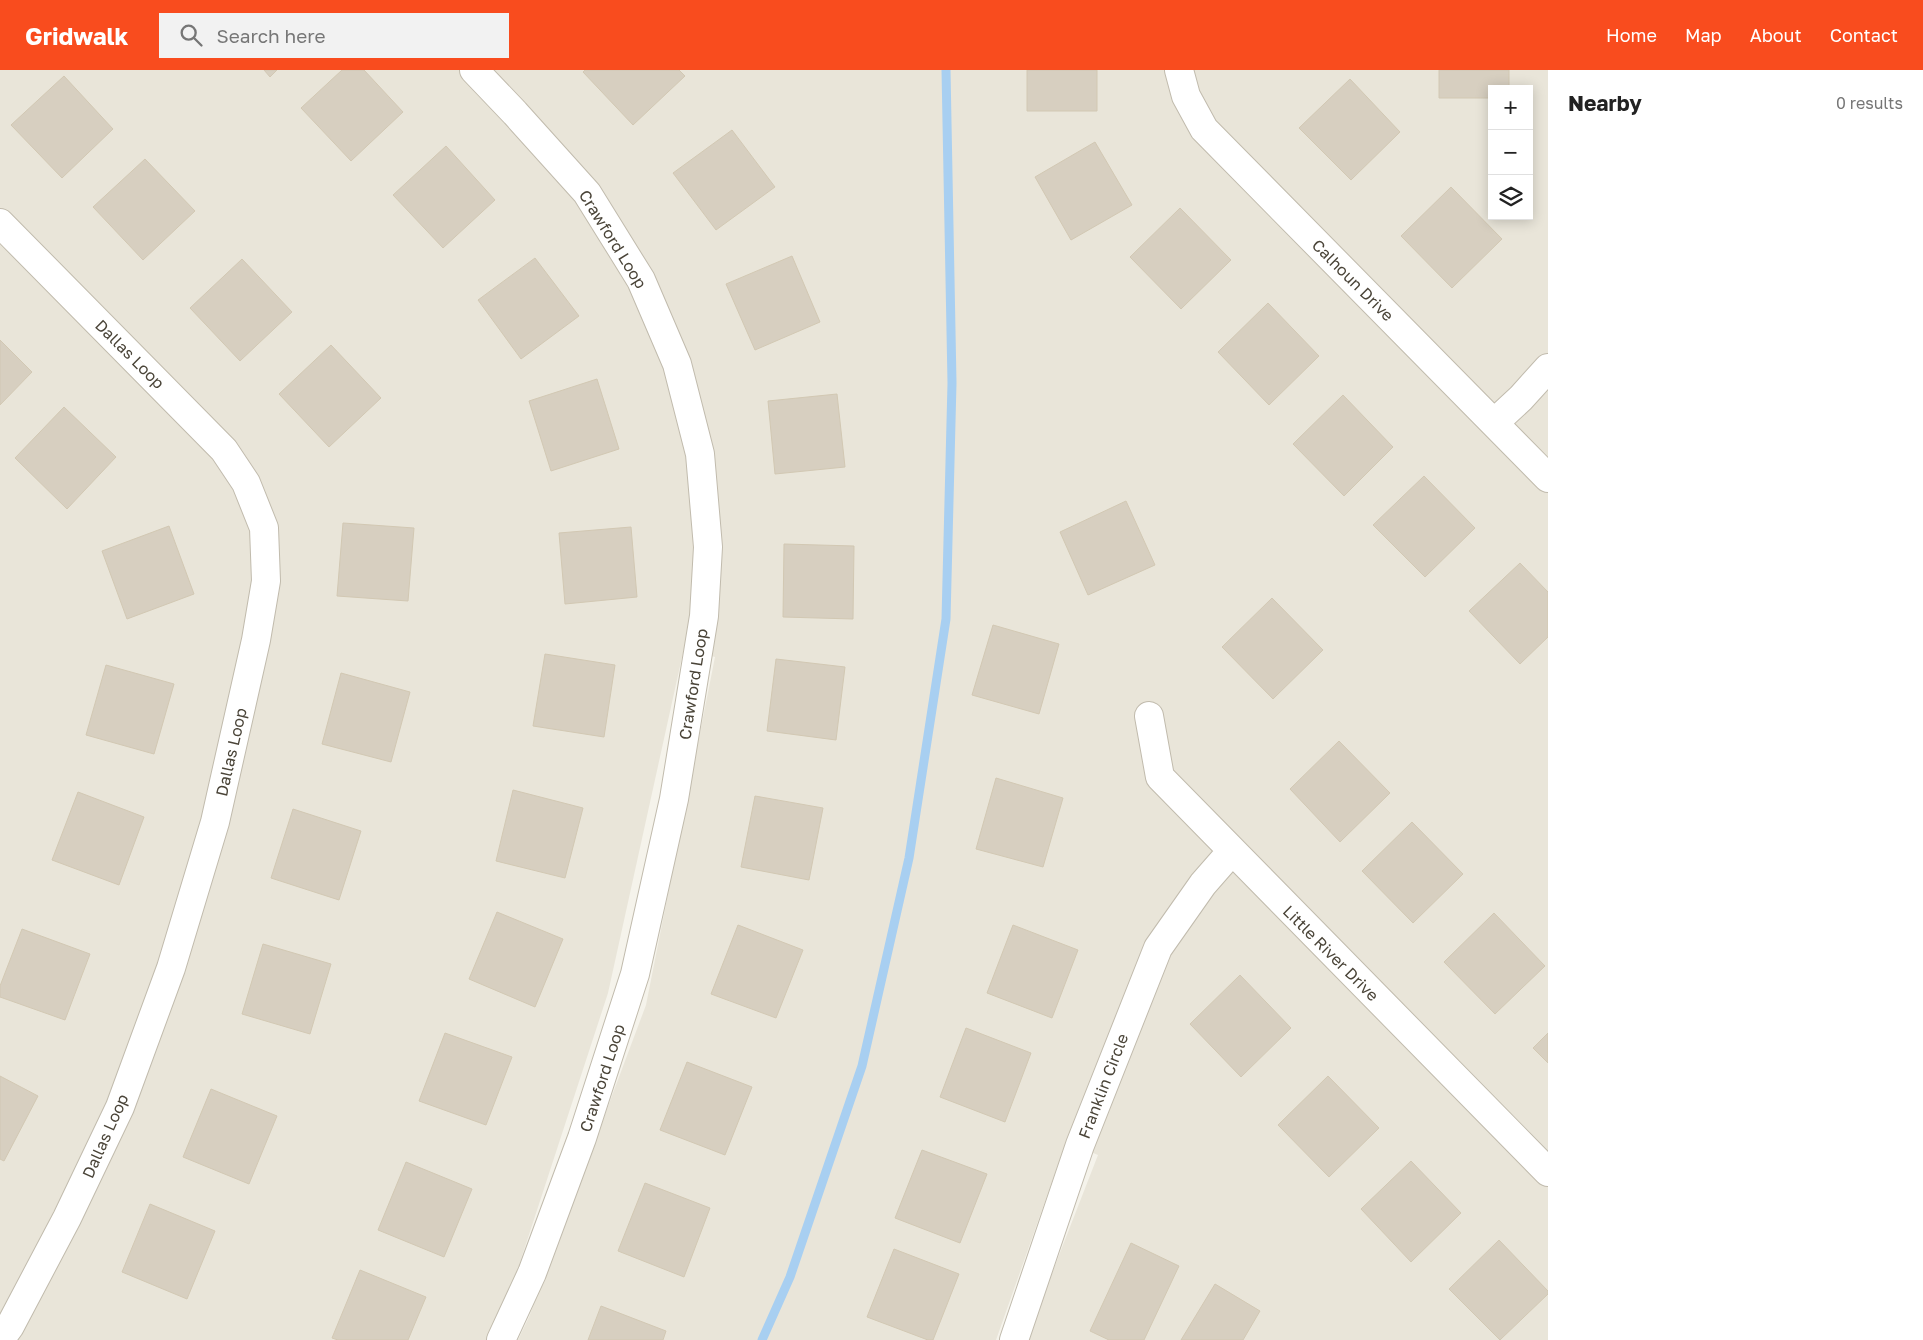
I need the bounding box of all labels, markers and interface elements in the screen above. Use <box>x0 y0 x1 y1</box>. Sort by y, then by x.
search box <box>159 13 509 58</box>
text: Gridwalk <box>25 21 129 50</box>
icon: search <box>177 21 205 49</box>
text: Search here <box>217 24 325 47</box>
text: Home <box>1606 24 1657 46</box>
text: Map <box>1685 24 1722 46</box>
text: About <box>1750 24 1802 46</box>
text: Contact <box>1830 24 1898 46</box>
map controls <box>1488 85 1533 220</box>
button: + <box>1488 85 1533 130</box>
text: Nearby <box>1568 90 1642 116</box>
text: 0 results <box>1836 93 1903 113</box>
button: − <box>1488 130 1533 175</box>
button: layers <box>1488 175 1533 220</box>
street label: Crawford Loop <box>575 186 651 292</box>
street label: Calhoun Drive <box>1308 235 1398 325</box>
street label: Dallas Loop <box>91 315 169 393</box>
street label: Crawford Loop <box>674 627 712 741</box>
street label: Dallas Loop <box>211 706 251 798</box>
street label: Little River Drive <box>1279 901 1383 1005</box>
street label: Crawford Loop <box>575 1021 629 1135</box>
street label: Franklin Circle <box>1074 1031 1132 1141</box>
street label: Dallas Loop <box>78 1091 133 1181</box>

